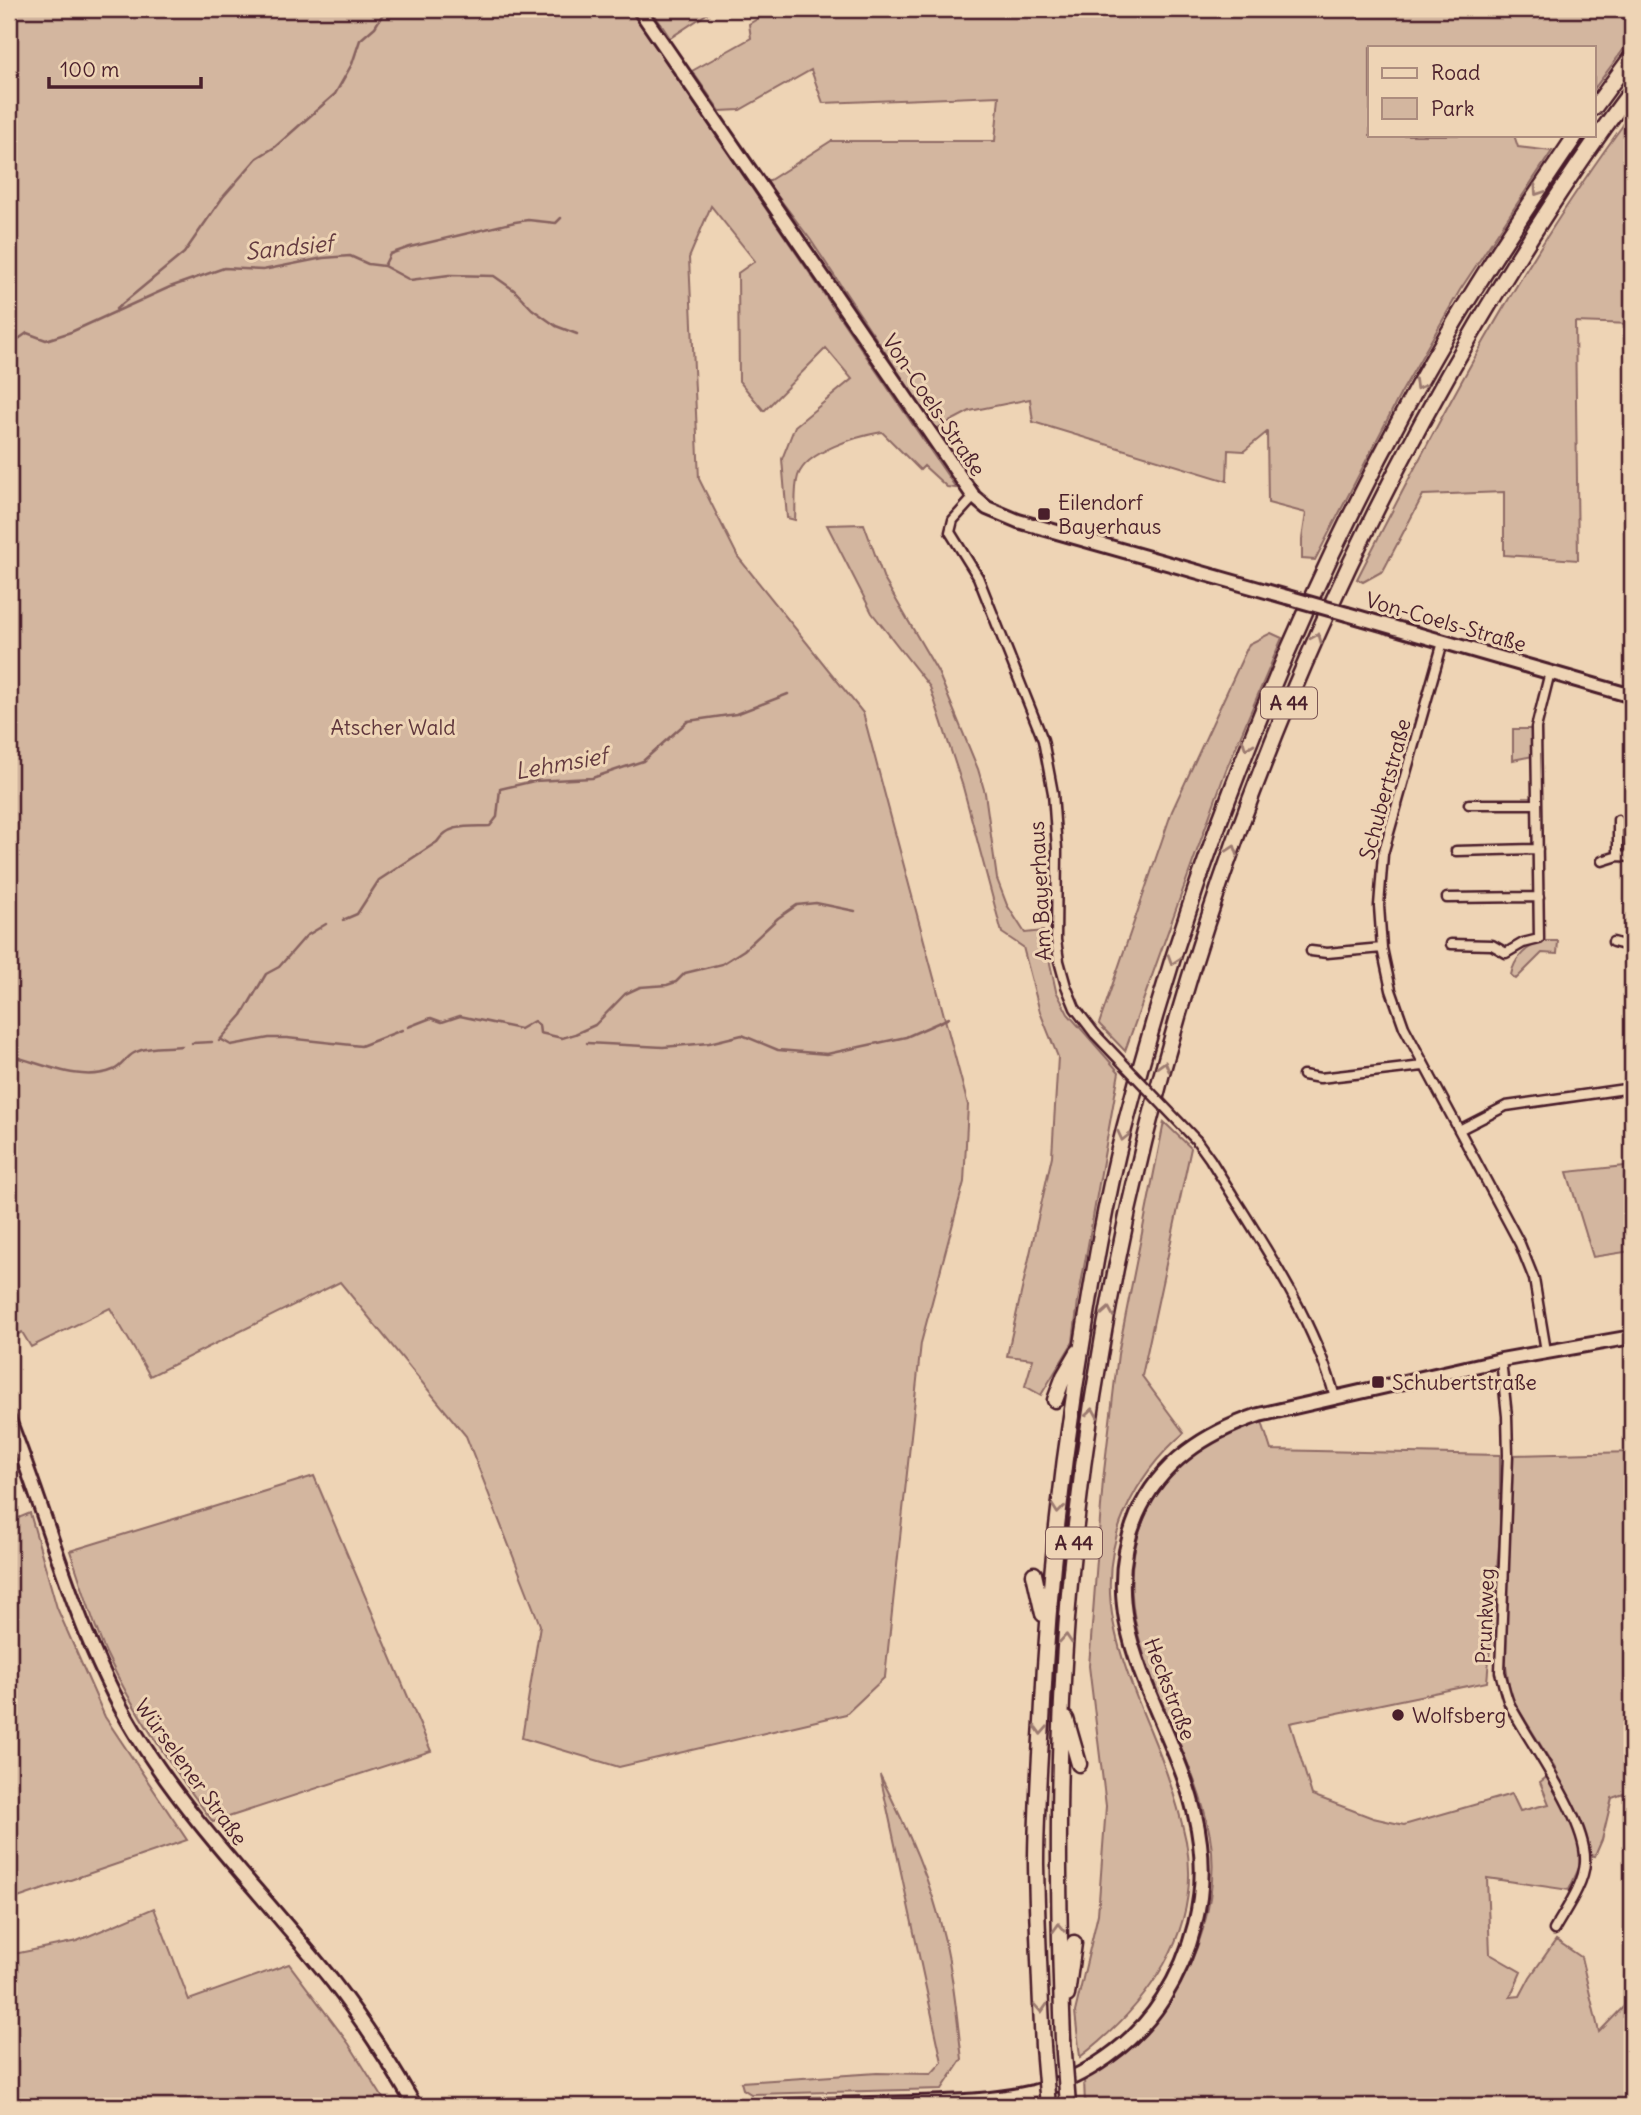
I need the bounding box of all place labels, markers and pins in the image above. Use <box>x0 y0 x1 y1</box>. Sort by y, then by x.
place label: Eilendorf Bayerhaus <box>1058 489 1161 540</box>
marker: Eilendorf Bayerhaus <box>1036 506 1052 522</box>
place label: Schubertstraße <box>1392 1369 1537 1396</box>
marker: Schubertstraße <box>1370 1374 1386 1390</box>
place label: Wolfsberg <box>1412 1702 1506 1729</box>
marker: Wolfsberg <box>1390 1707 1406 1723</box>

